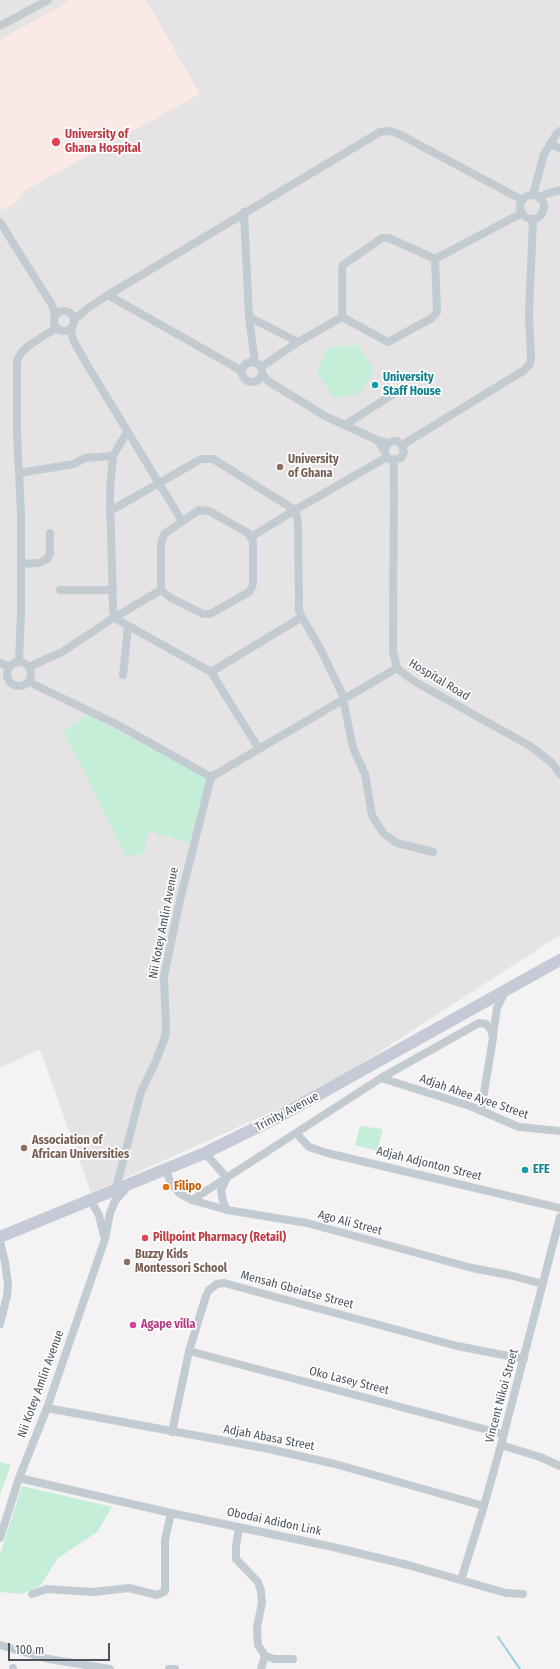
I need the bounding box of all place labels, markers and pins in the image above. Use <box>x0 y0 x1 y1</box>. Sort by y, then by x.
place label: University of Ghana Hospital <box>65 128 141 156</box>
marker: University of Ghana Hospital <box>50 136 62 148</box>
place label: University Staff House <box>383 371 441 399</box>
marker: University Staff House <box>370 380 380 390</box>
place label: University of Ghana <box>288 453 339 481</box>
marker: University of Ghana <box>275 462 285 472</box>
place label: Association of African Universities <box>32 1134 129 1162</box>
marker: Association of African Universities <box>19 1143 29 1153</box>
place label: EFE <box>533 1163 550 1177</box>
marker: EFE <box>520 1165 530 1175</box>
place label: Filipo <box>174 1180 201 1194</box>
marker: Filipo <box>161 1182 171 1192</box>
place label: Pillpoint Pharmacy (Retail) <box>153 1231 286 1245</box>
marker: Pillpoint Pharmacy (Retail) <box>140 1233 150 1243</box>
place label: Buzzy Kids Montessori School <box>135 1248 227 1276</box>
marker: Buzzy Kids Montessori School <box>122 1257 132 1267</box>
place label: Agape villa <box>141 1318 195 1332</box>
marker: Agape villa <box>128 1320 138 1330</box>

